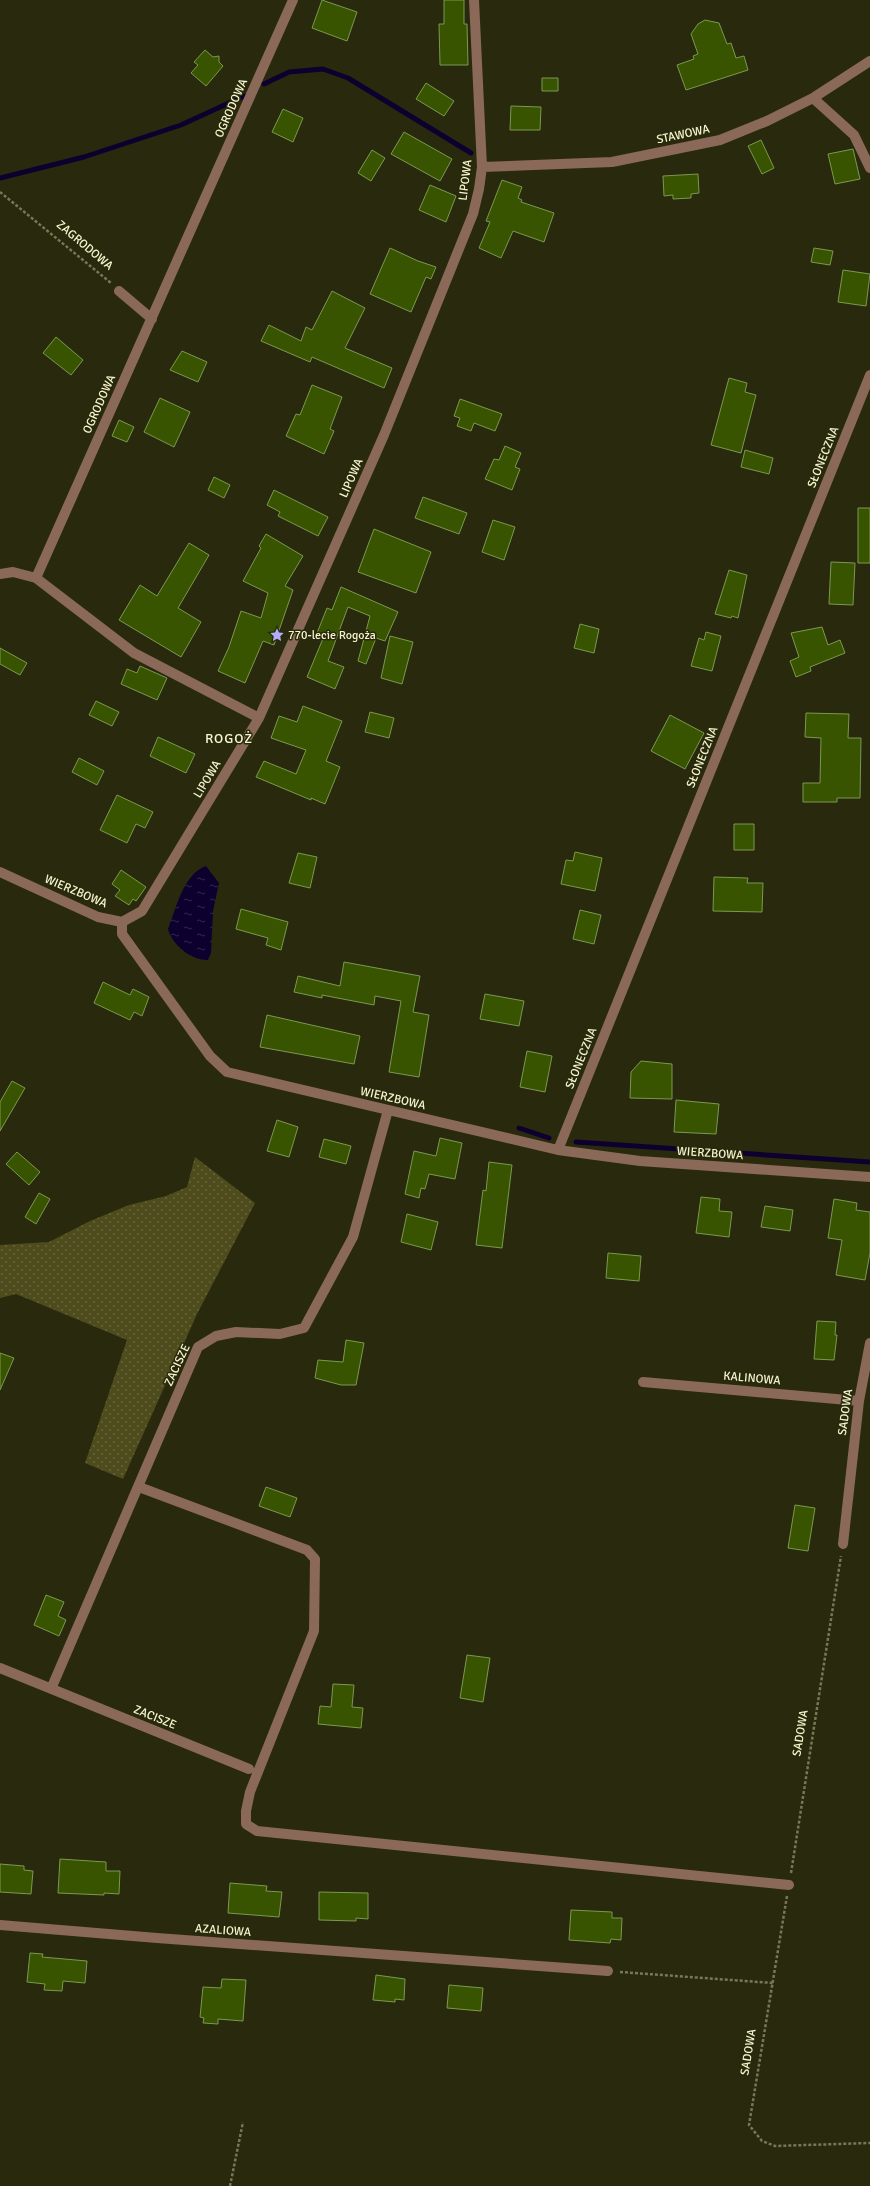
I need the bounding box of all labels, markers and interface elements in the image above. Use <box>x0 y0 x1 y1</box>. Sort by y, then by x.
street label: OGRODOWA <box>212 76 251 140</box>
street label: STAWOWA <box>655 121 712 147</box>
street label: LIPOWA <box>456 158 476 202</box>
street label: ZAGRODOWA <box>53 217 117 274</box>
street label: OGRODOWA <box>80 372 119 436</box>
street label: SŁONECZNA <box>804 424 843 490</box>
street label: LIPOWA <box>336 456 367 500</box>
place icon: 770-lecie Rogoża <box>269 627 285 643</box>
place label: 770-lecie Rogoża <box>288 628 376 643</box>
street label: SŁONECZNA <box>683 724 722 790</box>
district label: ROGOŻ <box>205 730 253 747</box>
street label: LIPOWA <box>190 757 225 801</box>
street label: WIERZBOWA <box>42 872 110 912</box>
street label: SŁONECZNA <box>562 1025 601 1091</box>
street label: WIERZBOWA <box>359 1084 428 1113</box>
street label: WIERZBOWA <box>676 1144 744 1163</box>
street label: ZACISZE <box>161 1342 194 1389</box>
street label: KALINOWA <box>723 1369 782 1389</box>
street label: SADOWA <box>835 1387 856 1436</box>
street label: ZACISZE <box>131 1702 179 1733</box>
street label: SADOWA <box>789 1708 812 1757</box>
street label: AZALIOWA <box>194 1921 252 1940</box>
street label: SADOWA <box>737 2027 760 2076</box>

